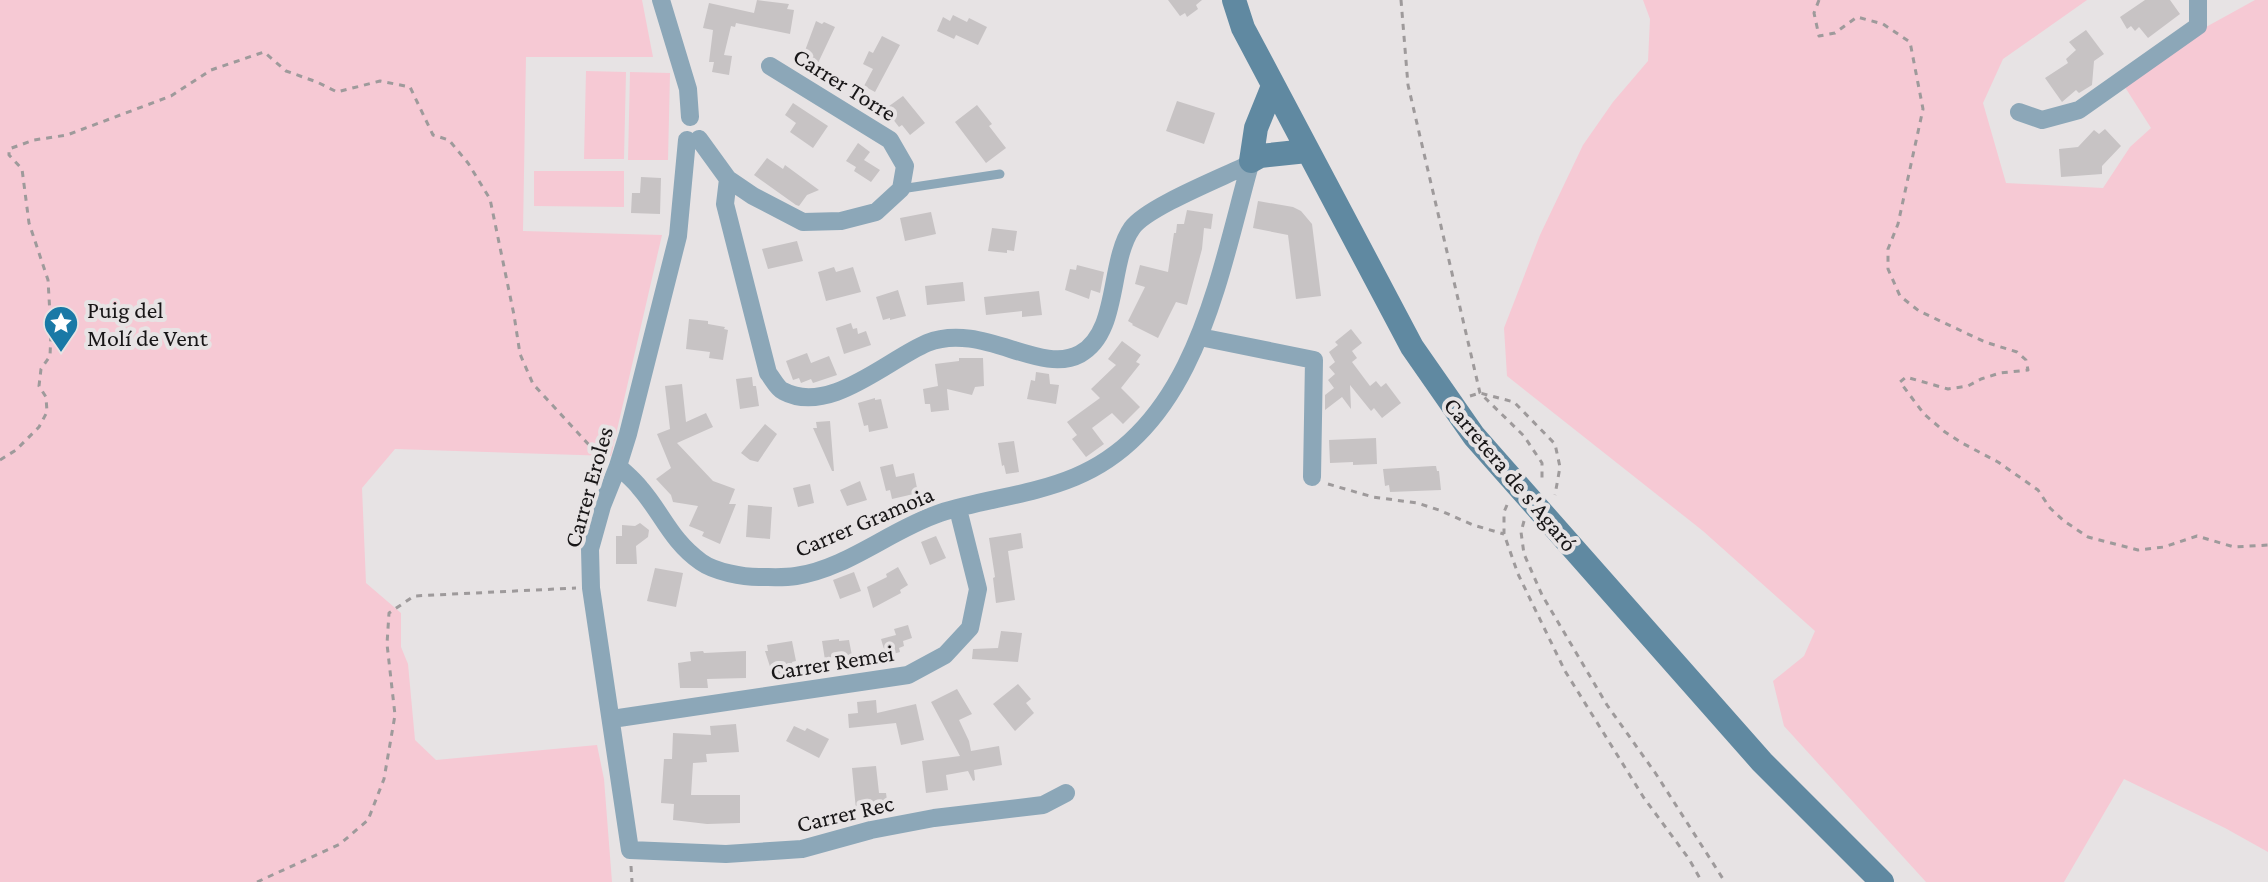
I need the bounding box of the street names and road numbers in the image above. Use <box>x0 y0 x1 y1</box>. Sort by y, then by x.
street label: Carrer Torre <box>788 42 902 126</box>
street label: Carretera de s'Agaró <box>1439 391 1583 557</box>
street label: Carrer Eroles <box>558 423 618 551</box>
street label: Carrer Gramoia <box>791 480 937 562</box>
street label: Carrer Remei <box>768 639 896 685</box>
street label: Carrer Rec <box>794 789 896 837</box>

